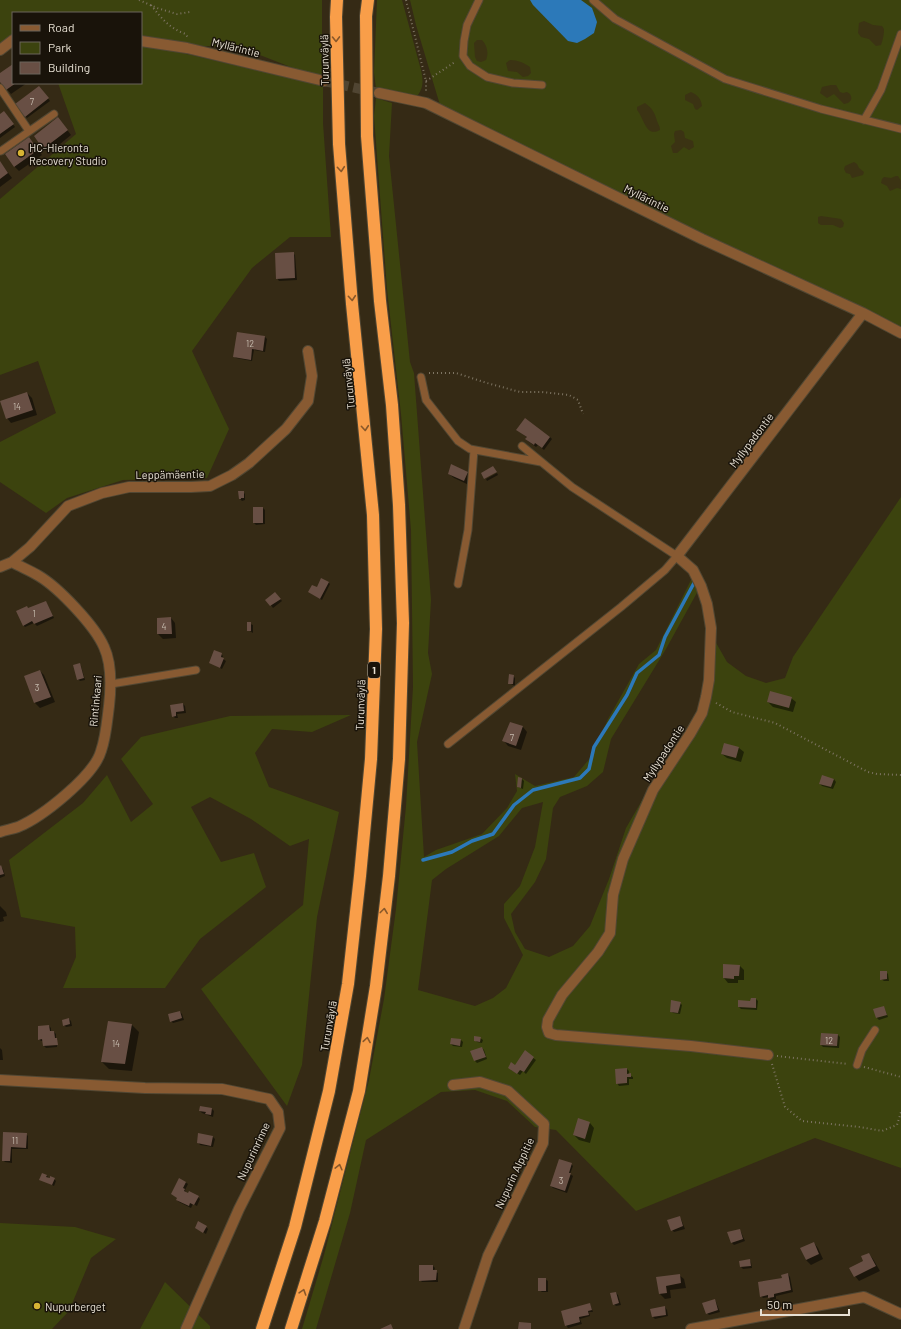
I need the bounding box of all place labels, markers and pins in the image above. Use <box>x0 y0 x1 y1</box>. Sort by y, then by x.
place label: HC-Hieronta Recovery Studio <box>29 141 107 167</box>
marker: HC-Hieronta Recovery Studio <box>16 148 26 158</box>
place label: Nupurberget <box>45 1300 106 1313</box>
marker: Nupurberget <box>32 1301 42 1311</box>

